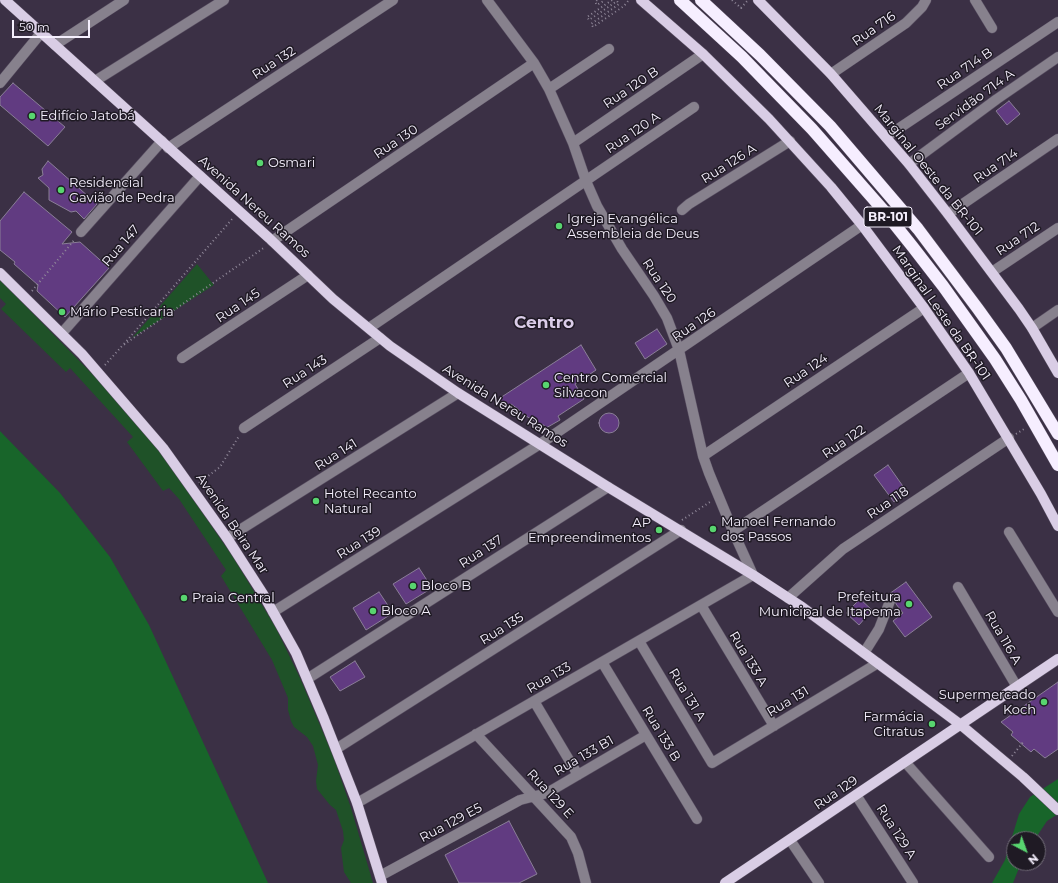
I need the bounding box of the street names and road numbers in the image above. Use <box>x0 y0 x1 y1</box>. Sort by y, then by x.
street label: Rua 716 <box>849 8 899 50</box>
street label: Rua 132 <box>249 43 299 83</box>
street label: Rua 714 B <box>934 45 996 93</box>
street label: Rua 120 B <box>600 64 662 112</box>
street label: Servidão 714 A <box>933 66 1017 134</box>
street label: Marginal Oeste da BR-101 <box>870 101 986 239</box>
street label: Rua 120 A <box>603 109 663 157</box>
street label: Rua 130 <box>371 122 421 162</box>
street label: Rua 126 A <box>699 141 759 187</box>
street label: Rua 714 <box>971 145 1021 187</box>
street label: Avenida Nereu Ramos <box>195 153 313 261</box>
road number: BR-101 <box>864 207 912 227</box>
street label: Rua 712 <box>993 219 1043 259</box>
street label: Rua 147 <box>99 222 143 270</box>
street label: Marginal Leste da BR-101 <box>889 243 993 383</box>
street label: Rua 120 <box>639 256 679 306</box>
street label: Rua 145 <box>213 286 263 326</box>
street label: Rua 126 <box>669 305 719 345</box>
street label: Rua 124 <box>781 351 831 391</box>
street label: Rua 143 <box>280 352 330 392</box>
street label: Avenida Nereu Ramos <box>440 361 570 451</box>
street label: Rua 122 <box>819 422 869 462</box>
street label: Rua 141 <box>312 436 360 474</box>
street label: Avenida Beira Mar <box>193 471 271 577</box>
street label: Rua 118 <box>864 483 912 523</box>
street label: Rua 139 <box>334 523 384 563</box>
street label: Rua 137 <box>456 532 506 572</box>
street label: Rua 116 A <box>981 608 1025 668</box>
street label: Rua 135 <box>477 610 527 648</box>
street label: Rua 133 A <box>726 629 770 689</box>
street label: Rua 133 <box>524 659 574 697</box>
street label: Rua 131 A <box>665 666 709 724</box>
street label: Rua 131 <box>764 683 812 721</box>
street label: Rua 133 B <box>638 704 684 764</box>
street label: Rua 133 B1 <box>551 733 617 779</box>
street label: Rua 129 E <box>523 766 577 822</box>
street label: Rua 129 <box>811 773 861 813</box>
street label: Rua 129 E5 <box>417 800 485 846</box>
street label: Rua 129 A <box>873 802 919 862</box>

